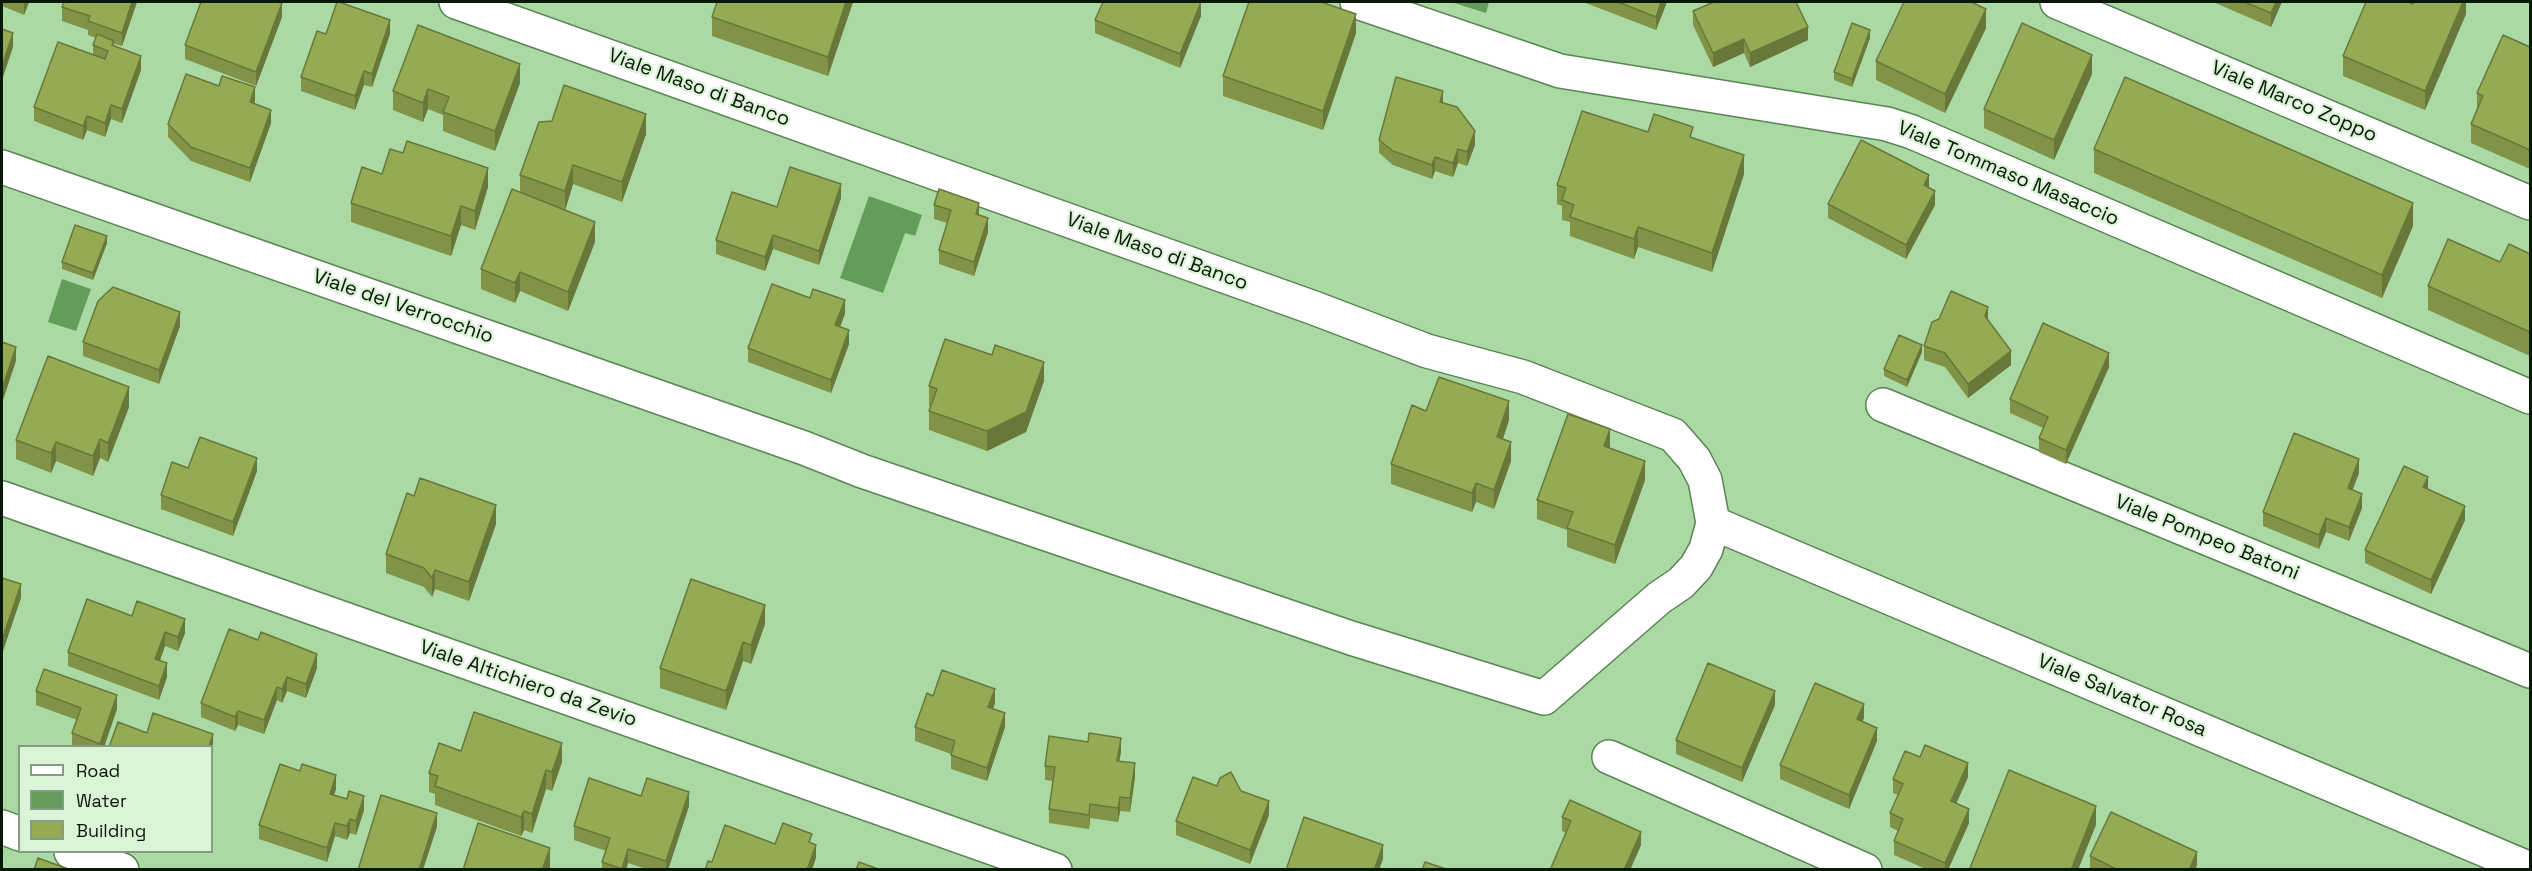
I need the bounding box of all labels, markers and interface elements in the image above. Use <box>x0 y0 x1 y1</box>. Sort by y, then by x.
street label: Viale Maso di Banco <box>605 44 793 132</box>
street label: Viale Marco Zoppo <box>2207 56 2381 148</box>
street label: Viale Tommaso Masaccio <box>1894 116 2122 232</box>
street label: Viale Maso di Banco <box>1063 208 1251 296</box>
street label: Viale del Verrocchio <box>310 265 496 349</box>
street label: Viale Pompeo Batoni <box>2111 490 2303 586</box>
street label: Viale Altichiero da Zevio <box>416 636 640 732</box>
street label: Viale Salvator Rosa <box>2034 650 2210 742</box>
legend <box>18 745 213 853</box>
text: Road <box>76 759 120 782</box>
text: Water <box>76 789 127 812</box>
text: Building <box>76 819 146 842</box>

